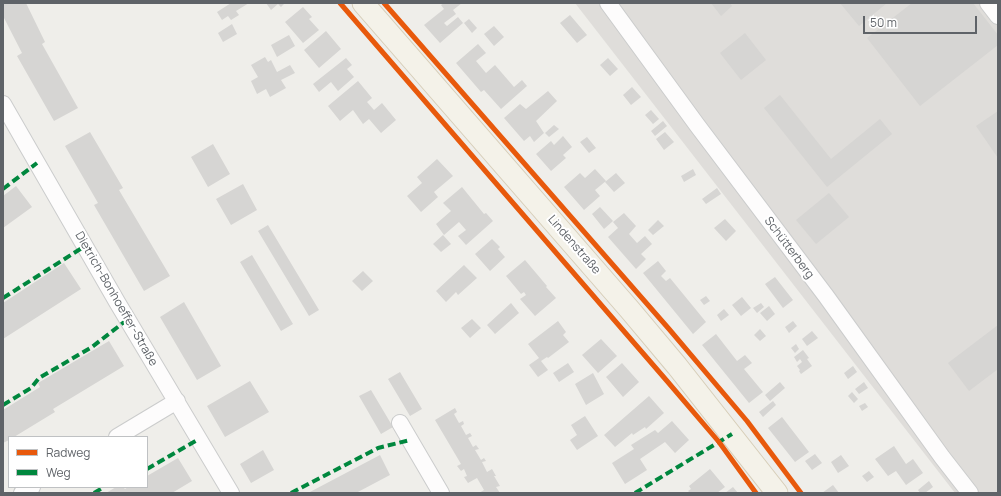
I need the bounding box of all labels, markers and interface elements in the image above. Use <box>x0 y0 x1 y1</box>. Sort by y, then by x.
scale bar <box>865 8 979 34</box>
text: 50 m <box>870 14 897 31</box>
street label: Lindenstraße <box>545 213 603 277</box>
street label: Schütterberg <box>761 214 817 282</box>
street label: Dietrich-Bonhoeffer-Straße <box>72 229 160 369</box>
legend <box>8 436 148 488</box>
text: Radweg <box>46 444 90 461</box>
text: Weg <box>46 464 71 481</box>

